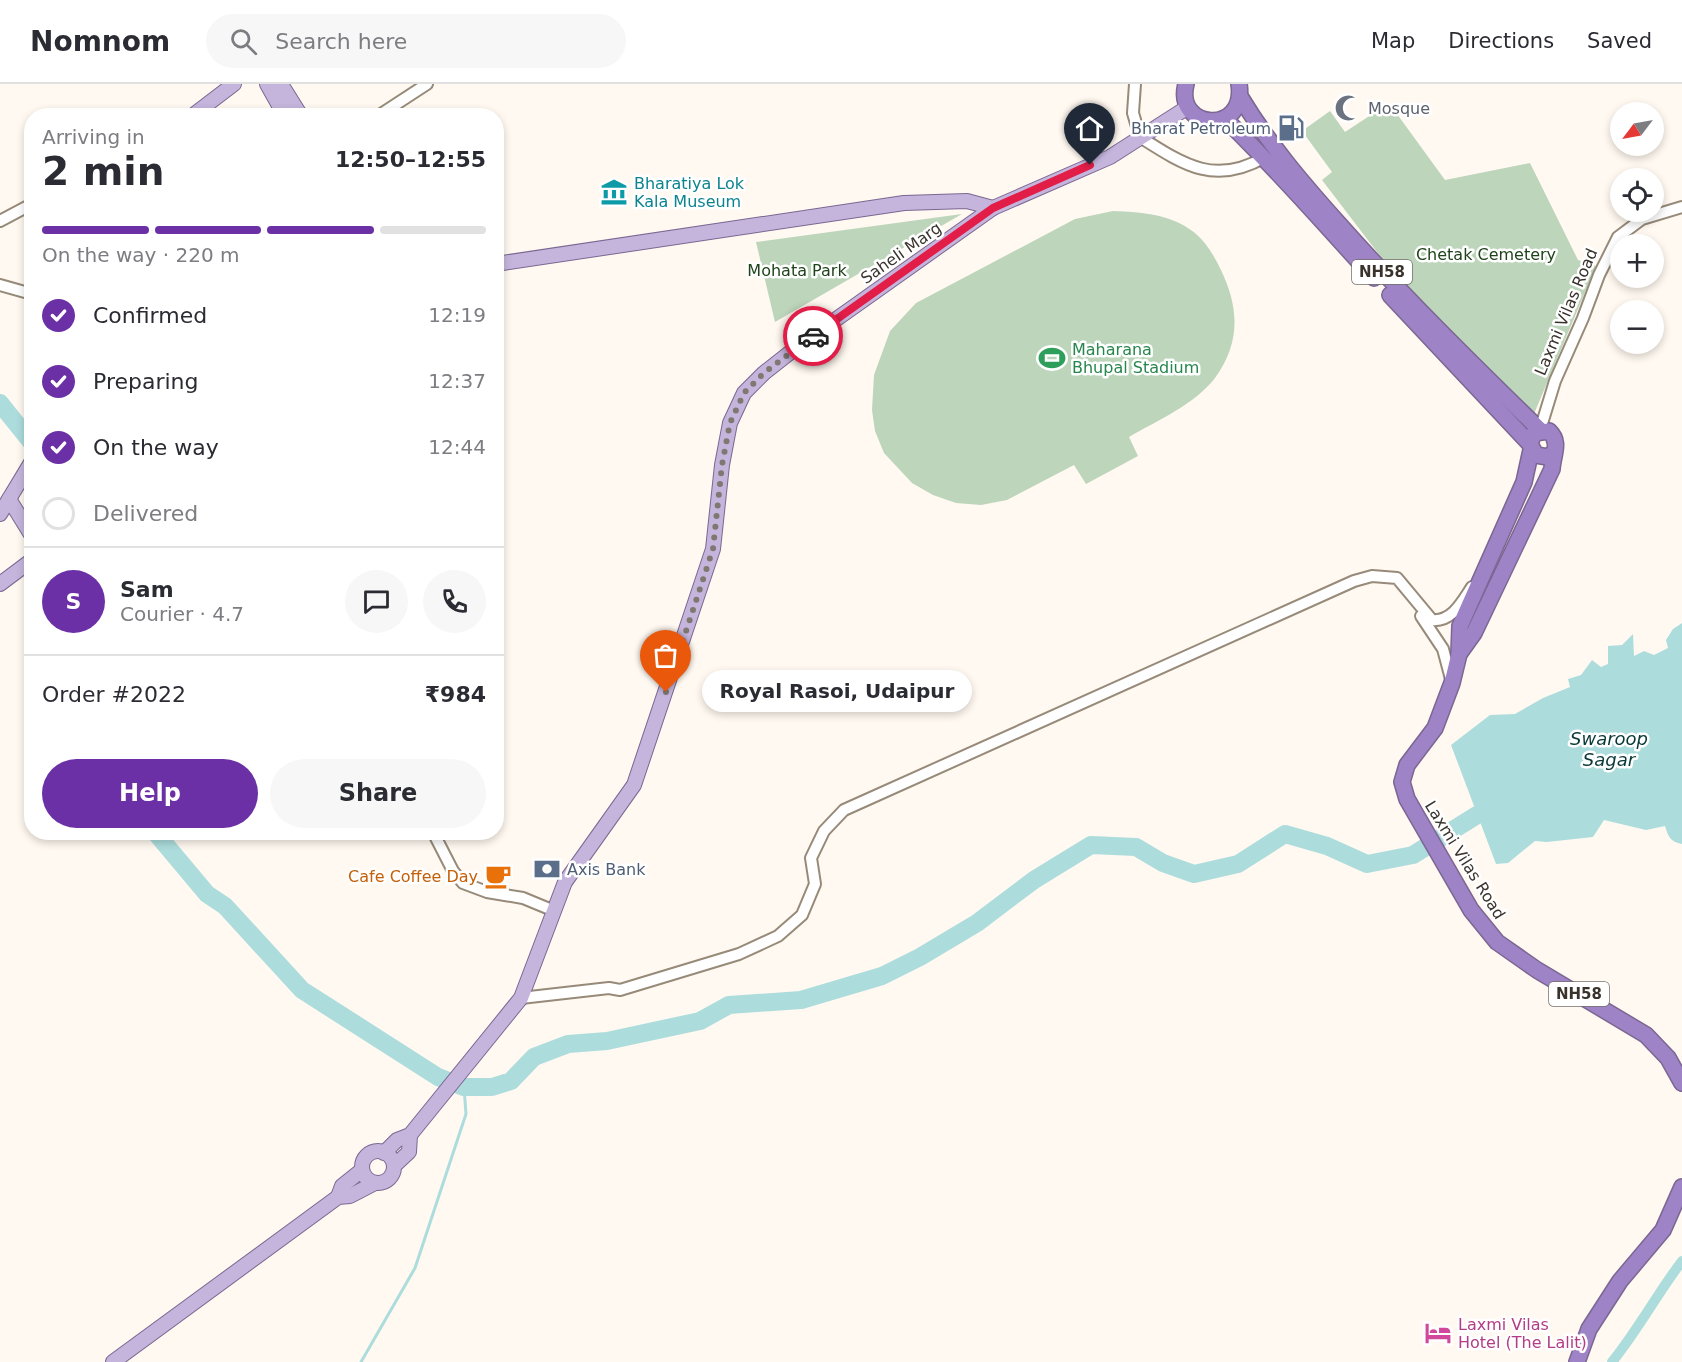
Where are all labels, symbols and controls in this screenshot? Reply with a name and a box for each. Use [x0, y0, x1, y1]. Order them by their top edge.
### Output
search box [206, 14, 626, 68]
text: Nomnom [30, 25, 170, 58]
icon: search [227, 25, 260, 58]
text: Search here [275, 29, 407, 54]
text: Map [1371, 29, 1415, 53]
text: Directions [1448, 29, 1554, 53]
text: Saved [1587, 29, 1652, 53]
mosque icon: Mosque [1333, 93, 1363, 123]
place label: Mosque [1368, 99, 1430, 118]
north arrow [1610, 102, 1664, 156]
map controls [1610, 102, 1664, 354]
pin [1064, 103, 1115, 165]
icon: home [1073, 112, 1106, 145]
fuel station icon: Bharat Petroleum [1276, 113, 1306, 143]
place label: Bharat Petroleum [1131, 119, 1271, 138]
text: Arriving in [42, 125, 145, 149]
text: 12:50–12:55 [335, 147, 486, 172]
text: 2 min [42, 149, 164, 194]
button: locate [1610, 168, 1664, 222]
place label: Bharatiya Lok Kala Museum [634, 174, 745, 211]
museum icon: Bharatiya Lok Kala Museum [599, 177, 629, 207]
street label: Saheli Marg [857, 218, 945, 288]
button: + [1610, 234, 1664, 288]
text: On the way · 220 m [42, 243, 240, 267]
park label: Chetak Cemetery [1416, 245, 1556, 264]
street label: Laxmi Vilas Road [1531, 246, 1601, 378]
road number: NH58 [1352, 260, 1412, 284]
park label: Mohata Park [747, 261, 847, 280]
icon: check [42, 299, 75, 332]
button: − [1610, 300, 1664, 354]
text: Confirmed [93, 303, 207, 328]
text: 12:19 [428, 303, 486, 327]
courier [783, 306, 843, 366]
icon: car [797, 320, 830, 353]
place label: Maharana Bhupal Stadium [1072, 340, 1199, 377]
sports icon: Maharana Bhupal Stadium [1037, 343, 1067, 373]
icon: check [42, 365, 75, 398]
text: Preparing [93, 369, 199, 394]
text: 12:37 [428, 369, 486, 393]
icon: check [42, 431, 75, 464]
text: On the way [93, 435, 219, 460]
text: 12:44 [428, 435, 486, 459]
text: Delivered [93, 501, 198, 526]
button: chat [345, 570, 408, 633]
button: phone [423, 570, 486, 633]
text: Sam [120, 577, 174, 602]
text: S [66, 589, 81, 614]
text: Courier · 4.7 [120, 602, 244, 626]
pin [640, 630, 691, 692]
icon: bag [649, 639, 682, 672]
callout: Royal Rasoi, Udaipur [702, 671, 972, 713]
text: Royal Rasoi, Udaipur [720, 679, 954, 703]
text: Order #2022 [42, 682, 186, 707]
text: ₹984 [425, 682, 486, 707]
water label: Swaroop Sagar [1570, 728, 1648, 770]
button: Help [42, 759, 258, 828]
button: Share [270, 759, 486, 828]
street label: Laxmi Vilas Road [1421, 797, 1509, 923]
bank icon: Axis Bank [532, 854, 562, 884]
place label: Axis Bank [567, 860, 646, 879]
cafe icon: Cafe Coffee Day [483, 861, 513, 891]
place label: Cafe Coffee Day [348, 867, 478, 886]
road number: NH58 [1549, 982, 1609, 1006]
place label: Laxmi Vilas Hotel (The Lalit) [1458, 1315, 1587, 1352]
hotel icon: Laxmi Vilas Hotel (The Lalit) [1423, 1318, 1453, 1348]

